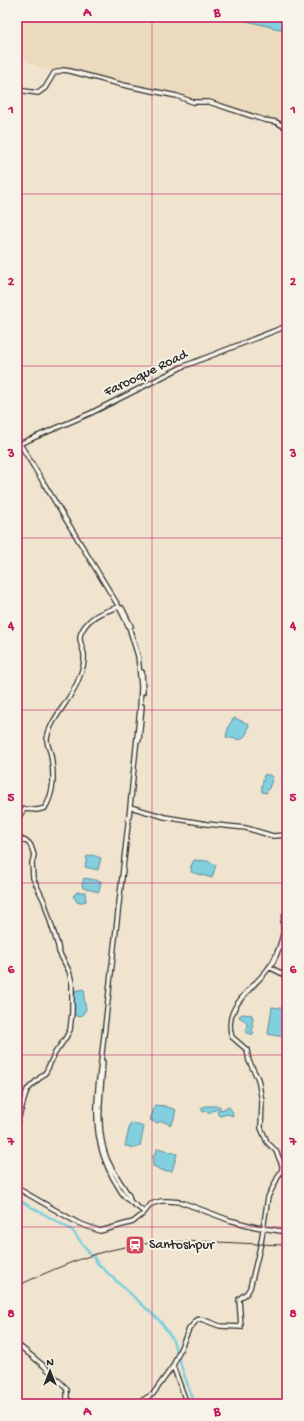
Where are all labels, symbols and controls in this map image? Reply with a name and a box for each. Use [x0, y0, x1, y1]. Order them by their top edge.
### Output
text: A [82, 6, 92, 21]
text: B [213, 6, 222, 21]
text: 1 [7, 103, 14, 118]
text: 1 [289, 103, 296, 118]
text: 2 [8, 275, 15, 290]
text: 2 [290, 275, 297, 290]
street label: Farooque Road [101, 346, 192, 402]
text: 3 [7, 447, 15, 462]
text: 3 [289, 447, 297, 462]
text: 4 [7, 619, 15, 634]
text: 4 [289, 619, 297, 634]
text: 5 [8, 791, 15, 806]
text: 5 [290, 791, 297, 806]
text: 6 [8, 963, 15, 978]
text: 6 [290, 963, 297, 978]
text: 7 [7, 1135, 16, 1150]
text: 7 [289, 1135, 298, 1150]
station icon: Santoshpur [124, 1234, 146, 1256]
place label: Santoshpur [149, 1237, 215, 1254]
text: 8 [7, 1307, 15, 1322]
text: 8 [289, 1307, 297, 1322]
north arrow [30, 1351, 70, 1391]
text: N [46, 1357, 54, 1369]
text: A [82, 1405, 92, 1420]
text: B [213, 1405, 222, 1420]

